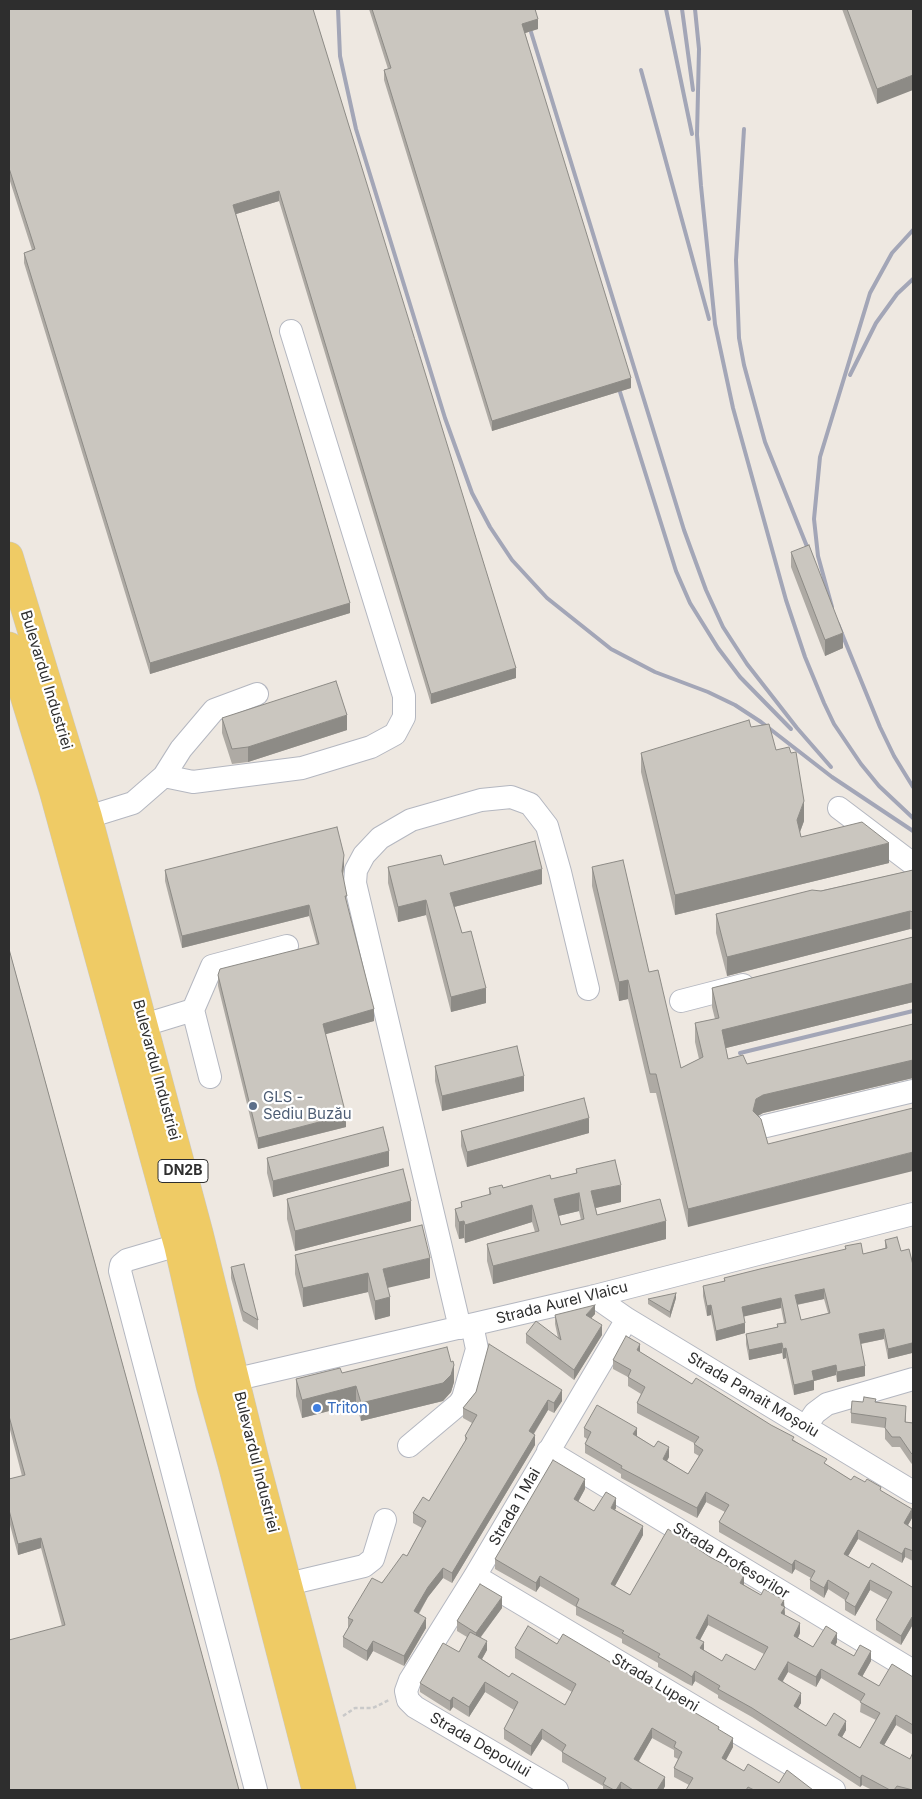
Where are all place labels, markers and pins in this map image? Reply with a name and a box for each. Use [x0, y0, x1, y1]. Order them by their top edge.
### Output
place label: GLS - Sediu Buzău [263, 1088, 352, 1123]
marker: GLS - Sediu Buzău [247, 1100, 259, 1112]
place label: Triton [327, 1399, 368, 1417]
marker: Triton [311, 1402, 323, 1414]

